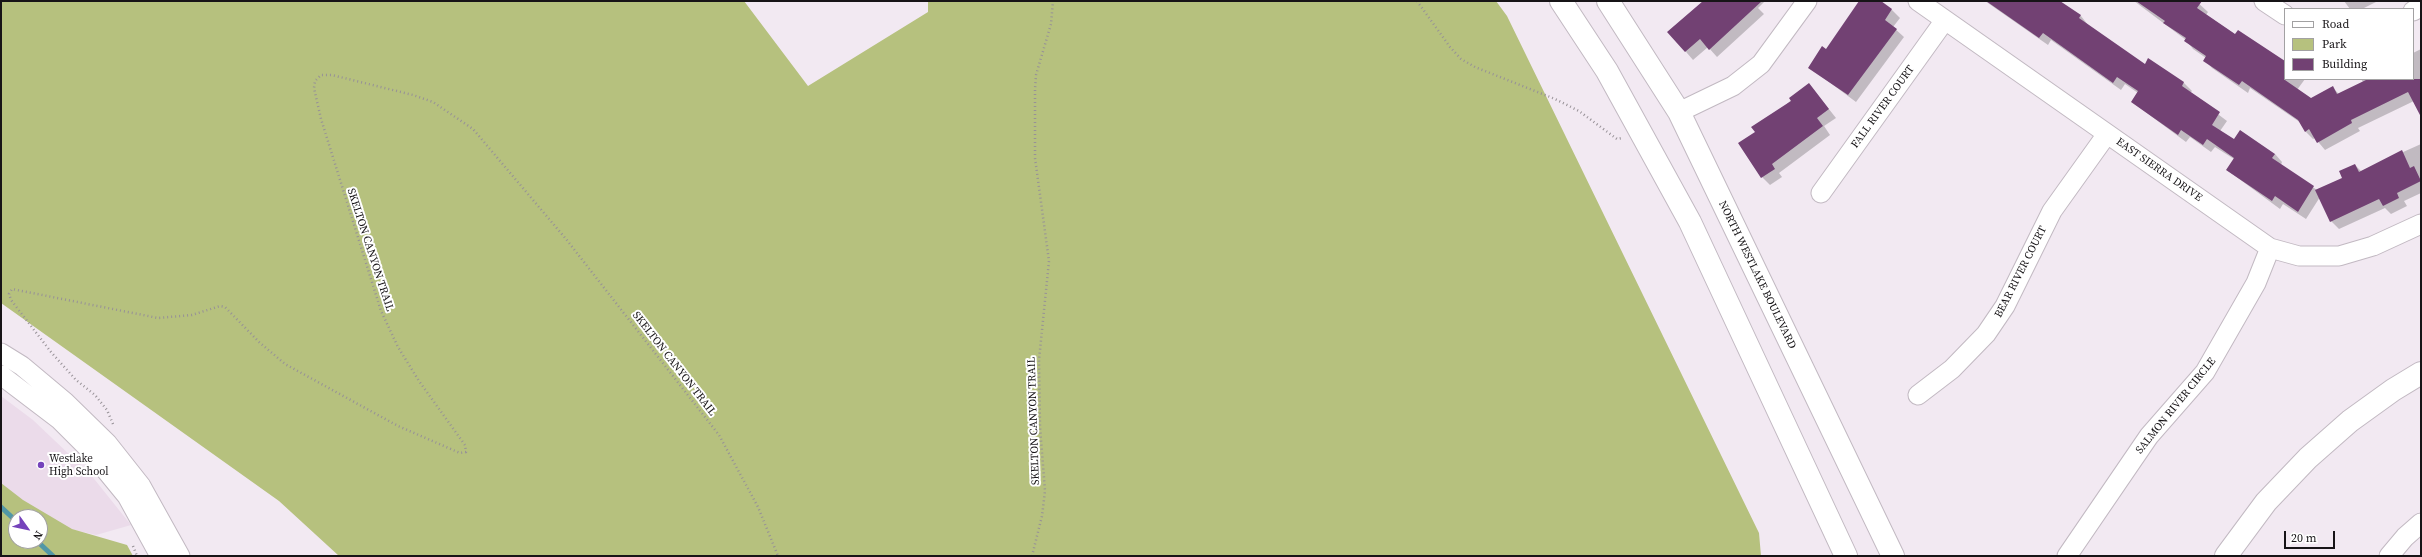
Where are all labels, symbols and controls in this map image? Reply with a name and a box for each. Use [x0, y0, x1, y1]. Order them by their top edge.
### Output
legend [2284, 8, 2414, 80]
text: Road [2322, 16, 2349, 32]
text: Park [2322, 36, 2347, 52]
text: Building [2322, 56, 2367, 72]
street label: FALL RIVER COURT [1849, 63, 1917, 151]
street label: EAST SIERRA DRIVE [2113, 135, 2205, 205]
street label: SKELTON CANYON TRAIL [344, 187, 396, 313]
street label: NORTH WESTLAKE BOULEVARD [1715, 199, 1799, 351]
street label: BEAR RIVER COURT [1992, 224, 2050, 320]
street label: SKELTON CANYON TRAIL [629, 309, 719, 419]
street label: SALMON RIVER CIRCLE [2133, 355, 2219, 457]
street label: SKELTON CANYON TRAIL [1025, 357, 1043, 485]
place label: Westlake High School [49, 452, 108, 478]
marker: Westlake High School [36, 460, 46, 470]
north arrow [8, 509, 48, 549]
scale bar [2286, 523, 2337, 549]
text: N [29, 528, 46, 543]
text: 20 m [2291, 530, 2317, 546]

